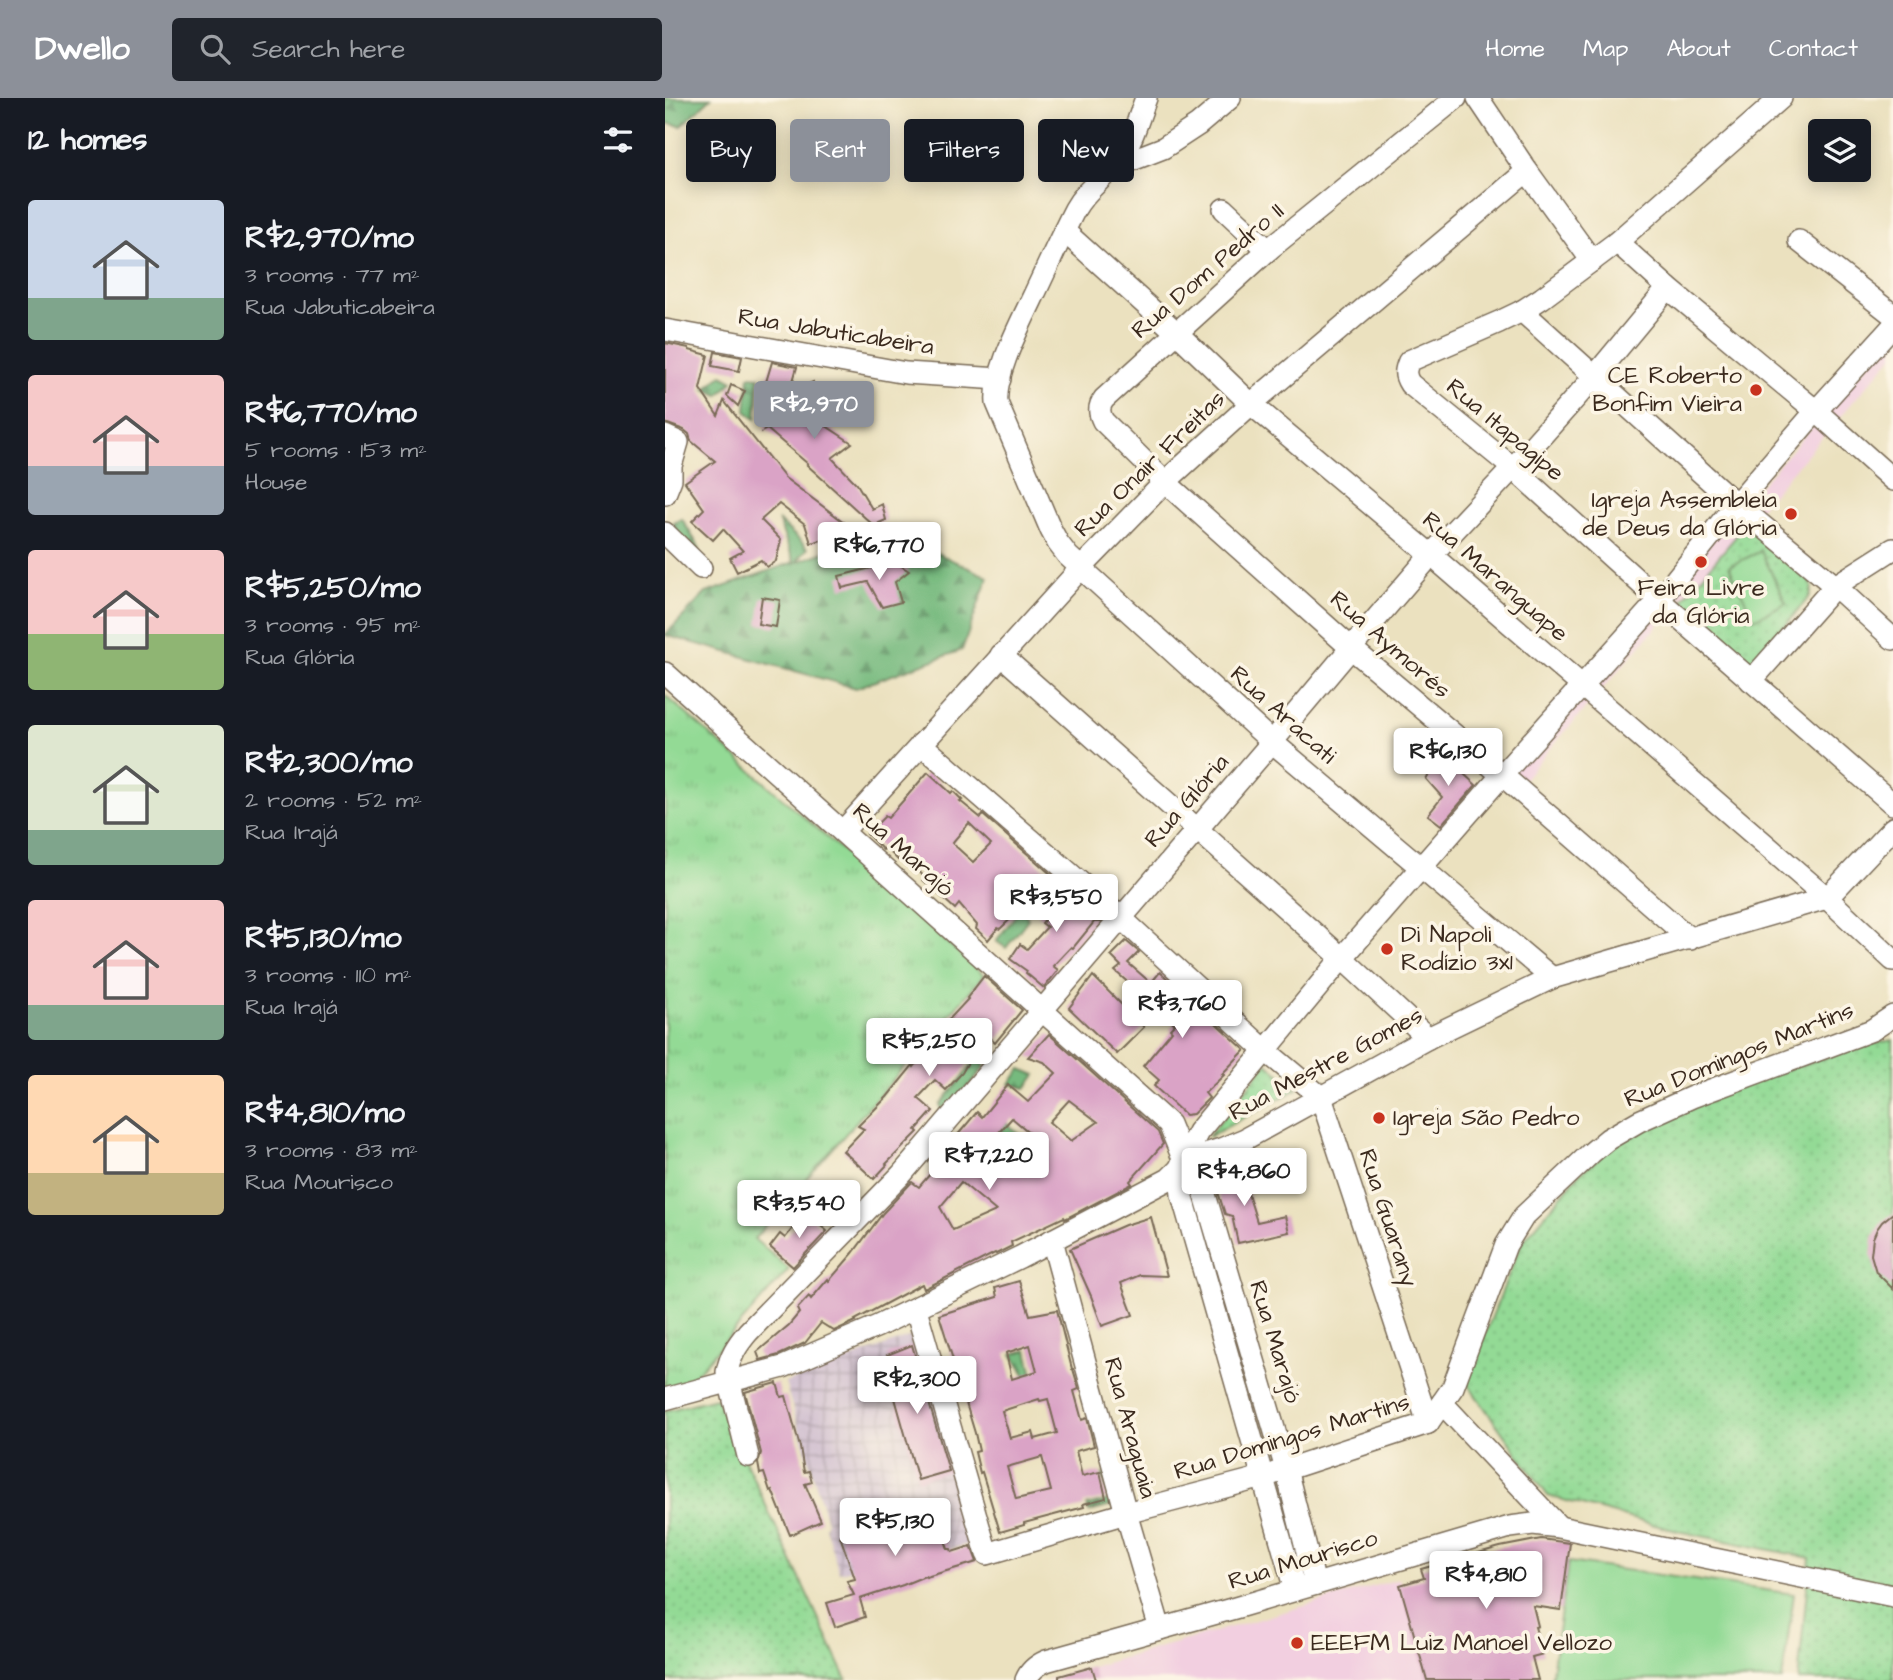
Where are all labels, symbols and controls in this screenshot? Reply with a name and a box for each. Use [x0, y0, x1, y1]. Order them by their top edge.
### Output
search box [172, 18, 662, 81]
text: Dwello [35, 26, 130, 72]
icon: search [196, 30, 234, 68]
text: Search here [252, 31, 405, 67]
text: Home [1485, 32, 1545, 66]
text: Map [1583, 32, 1628, 66]
text: About [1666, 32, 1731, 66]
text: Contact [1769, 32, 1858, 66]
text: 12 homes [28, 119, 147, 161]
chip: Buy [686, 119, 776, 182]
chip: Rent [790, 119, 890, 182]
chip: Filters [904, 119, 1024, 182]
chip: New [1038, 119, 1134, 182]
map controls [1808, 119, 1871, 182]
button: layers [1808, 119, 1871, 182]
icon: filters [599, 121, 637, 159]
street label: Rua Dom Pedro II [1124, 195, 1292, 347]
text: R$2,970/mo [245, 217, 414, 259]
icon: home [84, 228, 168, 312]
text: 3 rooms · 77 m² [245, 259, 420, 291]
text: Rua Jabuticabeira [245, 291, 435, 323]
street label: Rua Jabuticabeira [736, 300, 936, 364]
place label: CE Roberto Bonfim Vieira [1593, 359, 1742, 421]
street label: Rua Itapagipe [1438, 371, 1571, 490]
pin: R$2,970 [749, 382, 879, 441]
marker: CE Roberto Bonfim Vieira [1748, 382, 1764, 398]
street label: Rua Onair Freitas [1067, 383, 1233, 545]
text: R$2,970 [770, 388, 858, 420]
text: R$6,770/mo [245, 392, 417, 434]
icon: home [84, 403, 168, 487]
text: 5 rooms · 153 m² [245, 434, 427, 466]
text: House [245, 466, 308, 498]
place label: Igreja Assembleia de Deus da Glória [1583, 483, 1777, 545]
street label: Rua Maranguape [1414, 504, 1576, 651]
marker: Igreja Assembleia de Deus da Glória [1783, 506, 1799, 522]
pin: R$6,770 [814, 522, 944, 582]
text: R$6,770 [834, 529, 924, 561]
marker: Feira Livre da Glória [1693, 554, 1709, 570]
text: R$5,250/mo [245, 567, 421, 609]
place label: Feira Livre da Glória [1637, 571, 1765, 633]
icon: home [84, 578, 168, 662]
street label: Rua Aymorés [1322, 583, 1458, 708]
text: 3 rooms · 95 m² [245, 609, 421, 641]
text: Rua Glória [245, 641, 354, 673]
street label: Rua Aracati [1222, 658, 1344, 772]
pin: R$6,130 [1383, 728, 1513, 788]
text: R$6,130 [1410, 735, 1486, 767]
text: R$2,300/mo [245, 742, 413, 784]
street label: Rua Glória [1137, 747, 1237, 855]
icon: home [84, 753, 168, 837]
text: 2 rooms · 52 m² [245, 784, 422, 816]
street label: Rua Marajó [845, 795, 962, 905]
text: Rua Irajá [245, 816, 338, 848]
pin: R$3,550 [991, 874, 1121, 934]
text: R$3,550 [1010, 881, 1102, 913]
text: R$5,130/mo [245, 917, 402, 959]
place label: Di Napoli Rodízio 3x1 [1401, 918, 1513, 980]
icon: home [84, 928, 168, 1012]
marker: Di Napoli Rodízio 3x1 [1379, 941, 1395, 957]
text: 3 rooms · 110 m² [245, 959, 412, 991]
pin: R$3,760 [1117, 981, 1247, 1040]
text: R$3,760 [1138, 987, 1226, 1019]
text: Rua Irajá [245, 991, 338, 1023]
street label: Rua Domingos Martins [1619, 993, 1859, 1118]
street label: Rua Mestre Gomes [1223, 998, 1429, 1130]
pin: R$5,250 [864, 1018, 994, 1078]
text: R$5,250 [882, 1025, 976, 1057]
text: R$4,810/mo [245, 1092, 405, 1134]
place label: Igreja São Pedro [1393, 1101, 1580, 1136]
icon: home [84, 1103, 168, 1187]
marker: Igreja São Pedro [1371, 1110, 1387, 1126]
pin: R$7,220 [924, 1132, 1054, 1192]
text: 3 rooms · 83 m² [245, 1134, 418, 1166]
text: R$7,220 [945, 1139, 1033, 1171]
street label: Rua Guarany [1349, 1145, 1426, 1291]
pin: R$4,860 [1179, 1148, 1309, 1208]
text: R$4,860 [1198, 1155, 1290, 1187]
text: Rua Mourisco [245, 1166, 393, 1198]
pin: R$3,540 [734, 1180, 864, 1240]
text: R$3,540 [753, 1187, 845, 1219]
street label: Rua Marajó [1240, 1277, 1310, 1408]
street label: Rua Araguaia [1094, 1354, 1165, 1502]
pin: R$2,300 [852, 1356, 982, 1416]
text: R$2,300 [873, 1363, 961, 1395]
street label: Rua Domingos Martins [1170, 1385, 1414, 1490]
pin: R$5,130 [830, 1498, 960, 1558]
text: R$5,130 [856, 1505, 934, 1537]
street label: Rua Mourisco [1224, 1521, 1382, 1599]
pin: R$4,810 [1421, 1552, 1551, 1611]
text: R$4,810 [1445, 1558, 1527, 1590]
place label: EEEFM Luiz Manoel Vellozo [1311, 1626, 1613, 1660]
marker: EEEFM Luiz Manoel Vellozo [1289, 1635, 1305, 1651]

